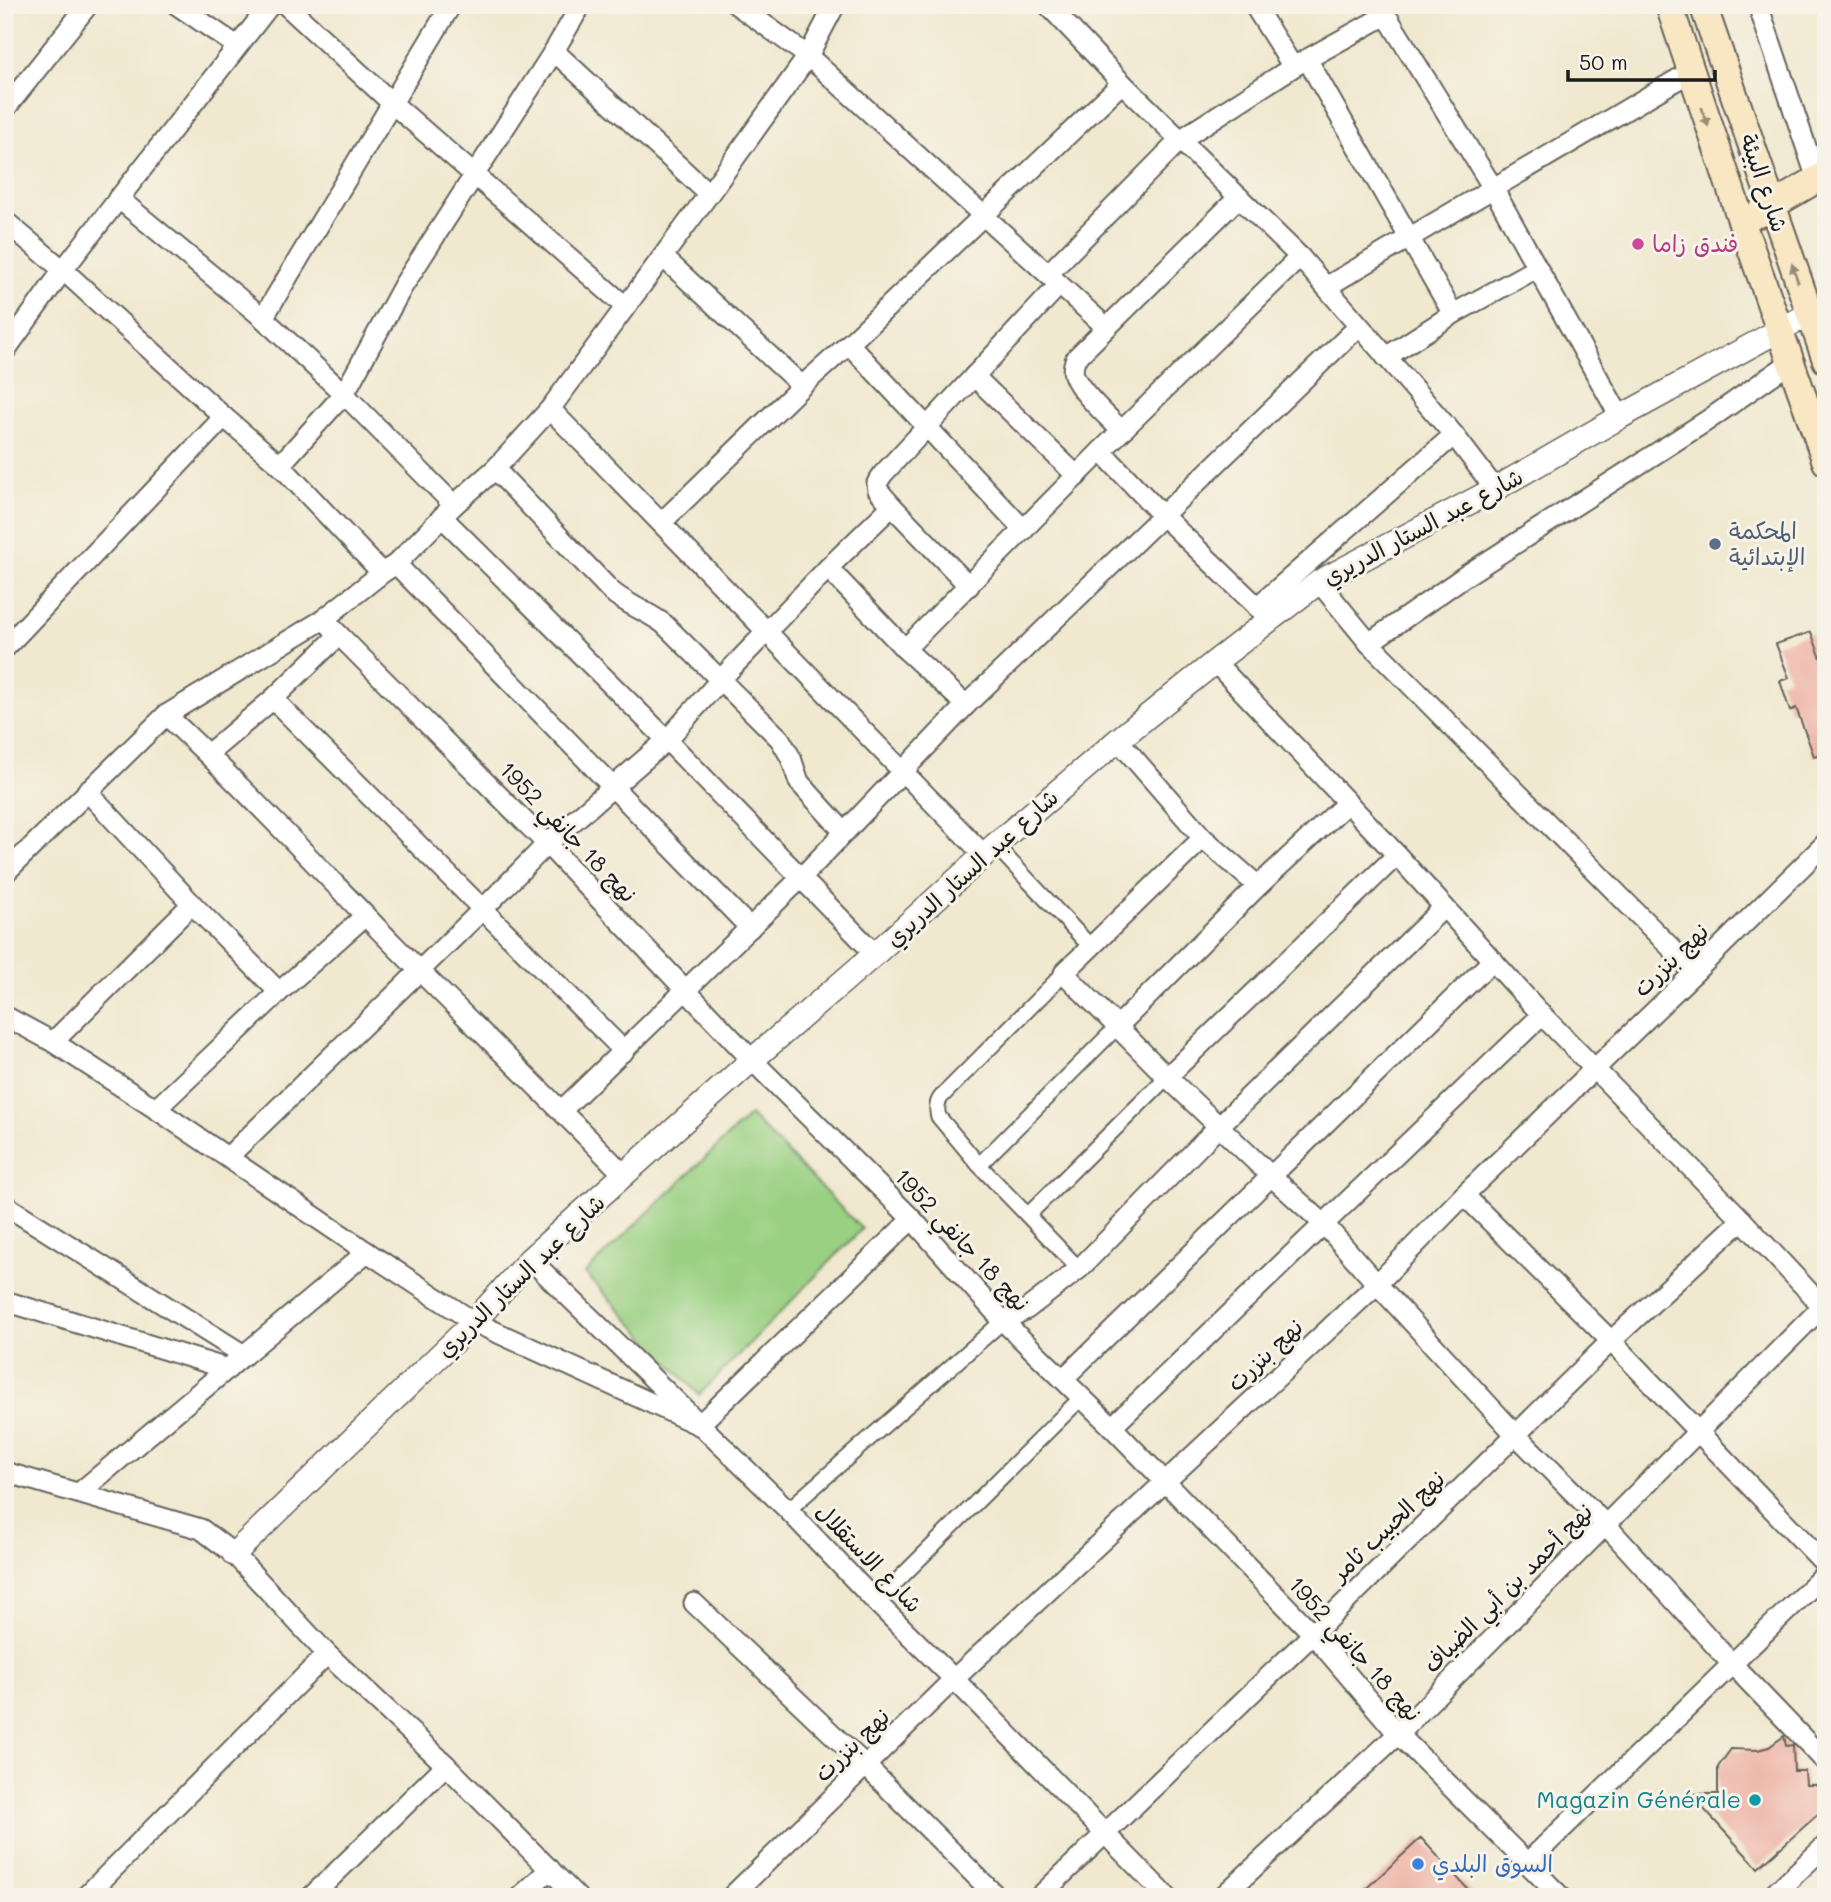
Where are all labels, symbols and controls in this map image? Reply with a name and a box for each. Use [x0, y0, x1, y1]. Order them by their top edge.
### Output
scale bar [1568, 38, 1716, 82]
text: 50 m [1579, 48, 1628, 75]
one-way arrow [1700, 106, 1711, 127]
street label: شارع البيئة [1732, 129, 1796, 237]
place label: فندق زاما [1652, 228, 1738, 258]
marker: فندق زاما [1630, 236, 1646, 252]
one-way arrow [1789, 262, 1800, 283]
street label: شارع عبد الستار الدريري [1317, 461, 1529, 594]
place label: المحكمة الإبتدائية [1729, 515, 1805, 572]
marker: المحكمة الإبتدائية [1707, 536, 1723, 552]
street label: نهج 18 جانفي 1952 [489, 754, 644, 913]
street label: شارع عبد الستار الدريري [879, 782, 1066, 955]
street label: نهج بنزرت [1626, 916, 1716, 1004]
street label: نهج 18 جانفي 1952 [883, 1161, 1037, 1322]
street label: شارع عبد الستار الدريري [430, 1187, 613, 1365]
street label: نهج بنزرت [1220, 1311, 1310, 1399]
street label: نهج الحبيب ثامر [1322, 1463, 1452, 1590]
street label: شارع الاستقلال [808, 1496, 930, 1620]
street label: نهج أحمد بن أبي الضياف [1416, 1496, 1603, 1683]
street label: نهج 18 جانفي 1952 [1277, 1569, 1429, 1732]
street label: نهج بنزرت [807, 1701, 897, 1789]
place label: Magazin Générale [1537, 1784, 1741, 1814]
marker: Magazin Générale [1747, 1792, 1763, 1808]
place label: السوق البلدي [1432, 1848, 1553, 1881]
marker: السوق البلدي [1410, 1856, 1426, 1872]

